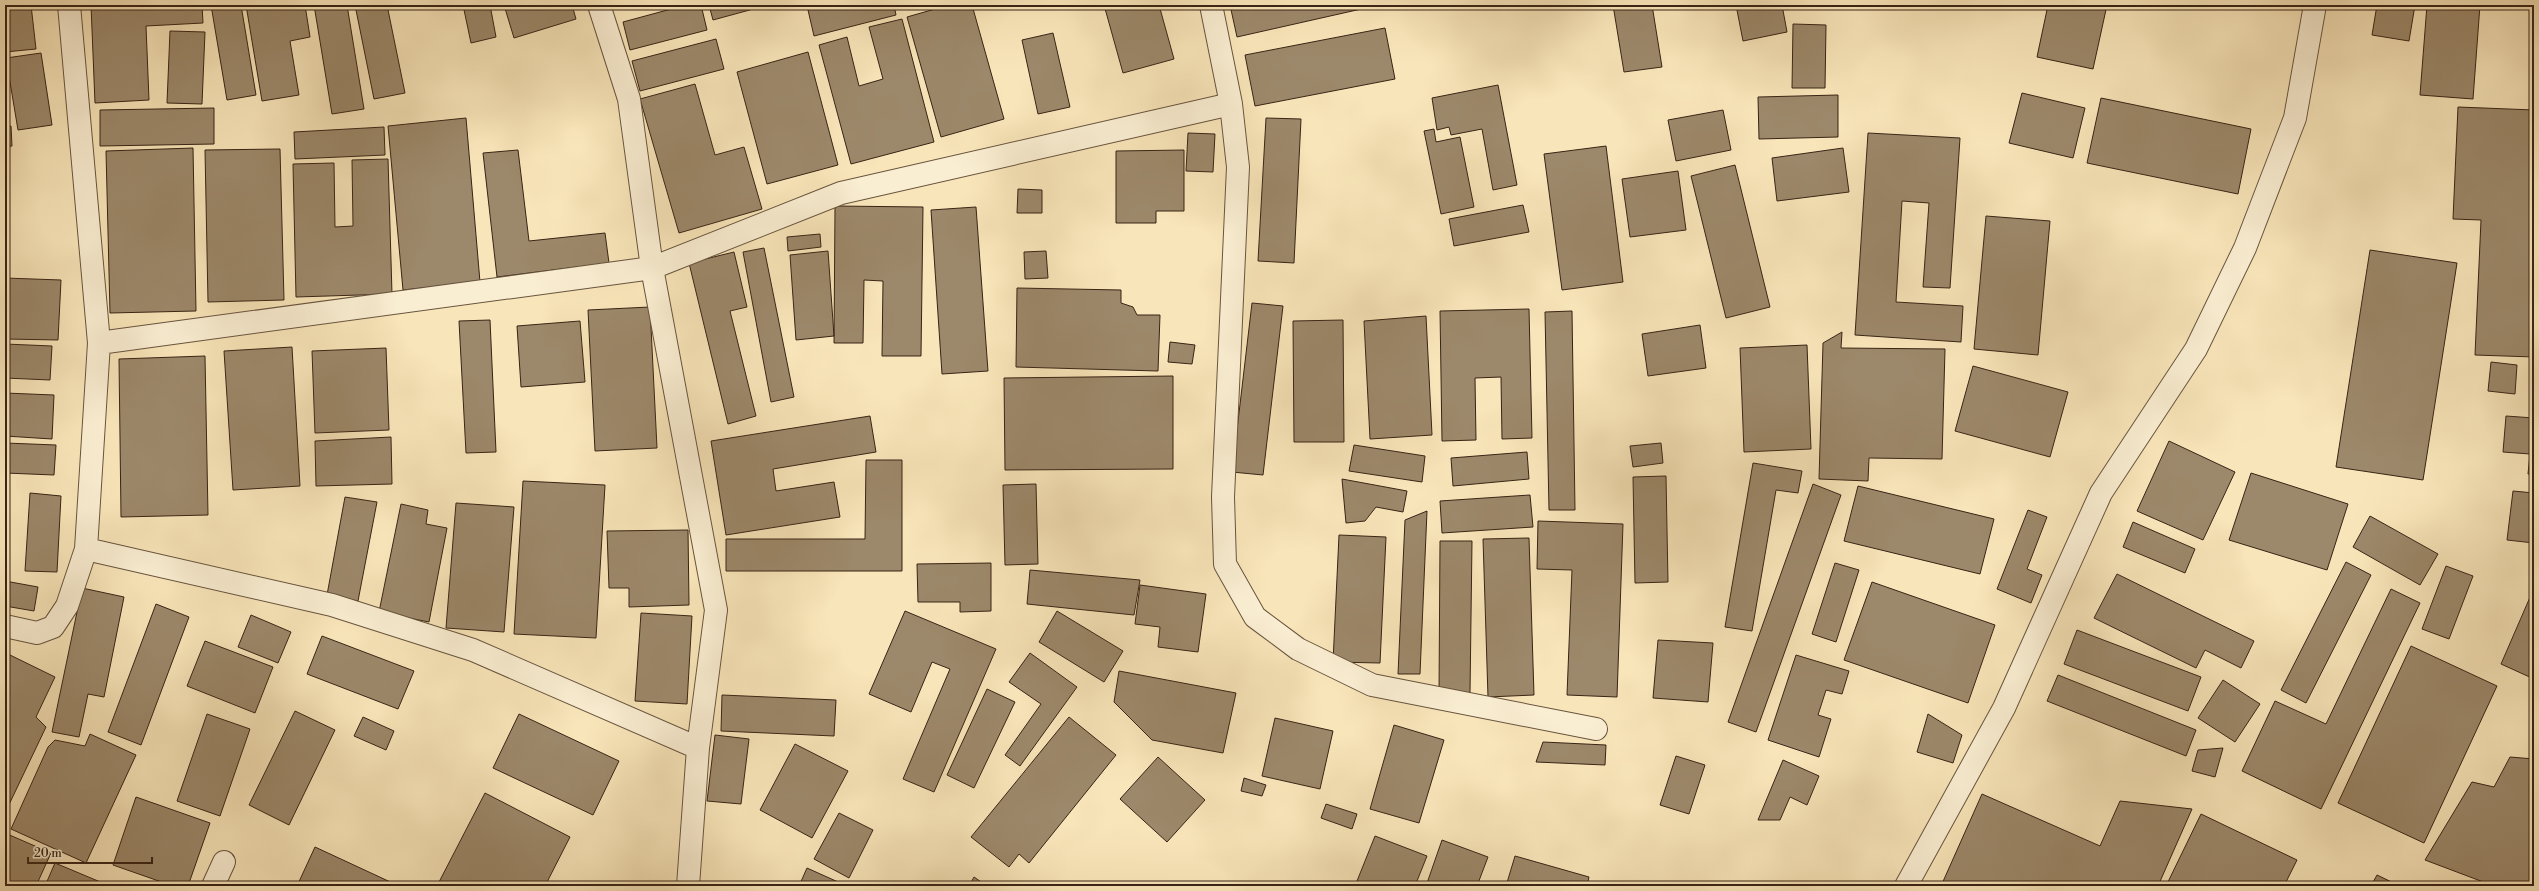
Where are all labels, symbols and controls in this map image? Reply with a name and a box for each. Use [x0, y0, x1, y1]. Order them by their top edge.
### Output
scale bar [28, 839, 152, 865]
text: 20 m [34, 846, 62, 861]

